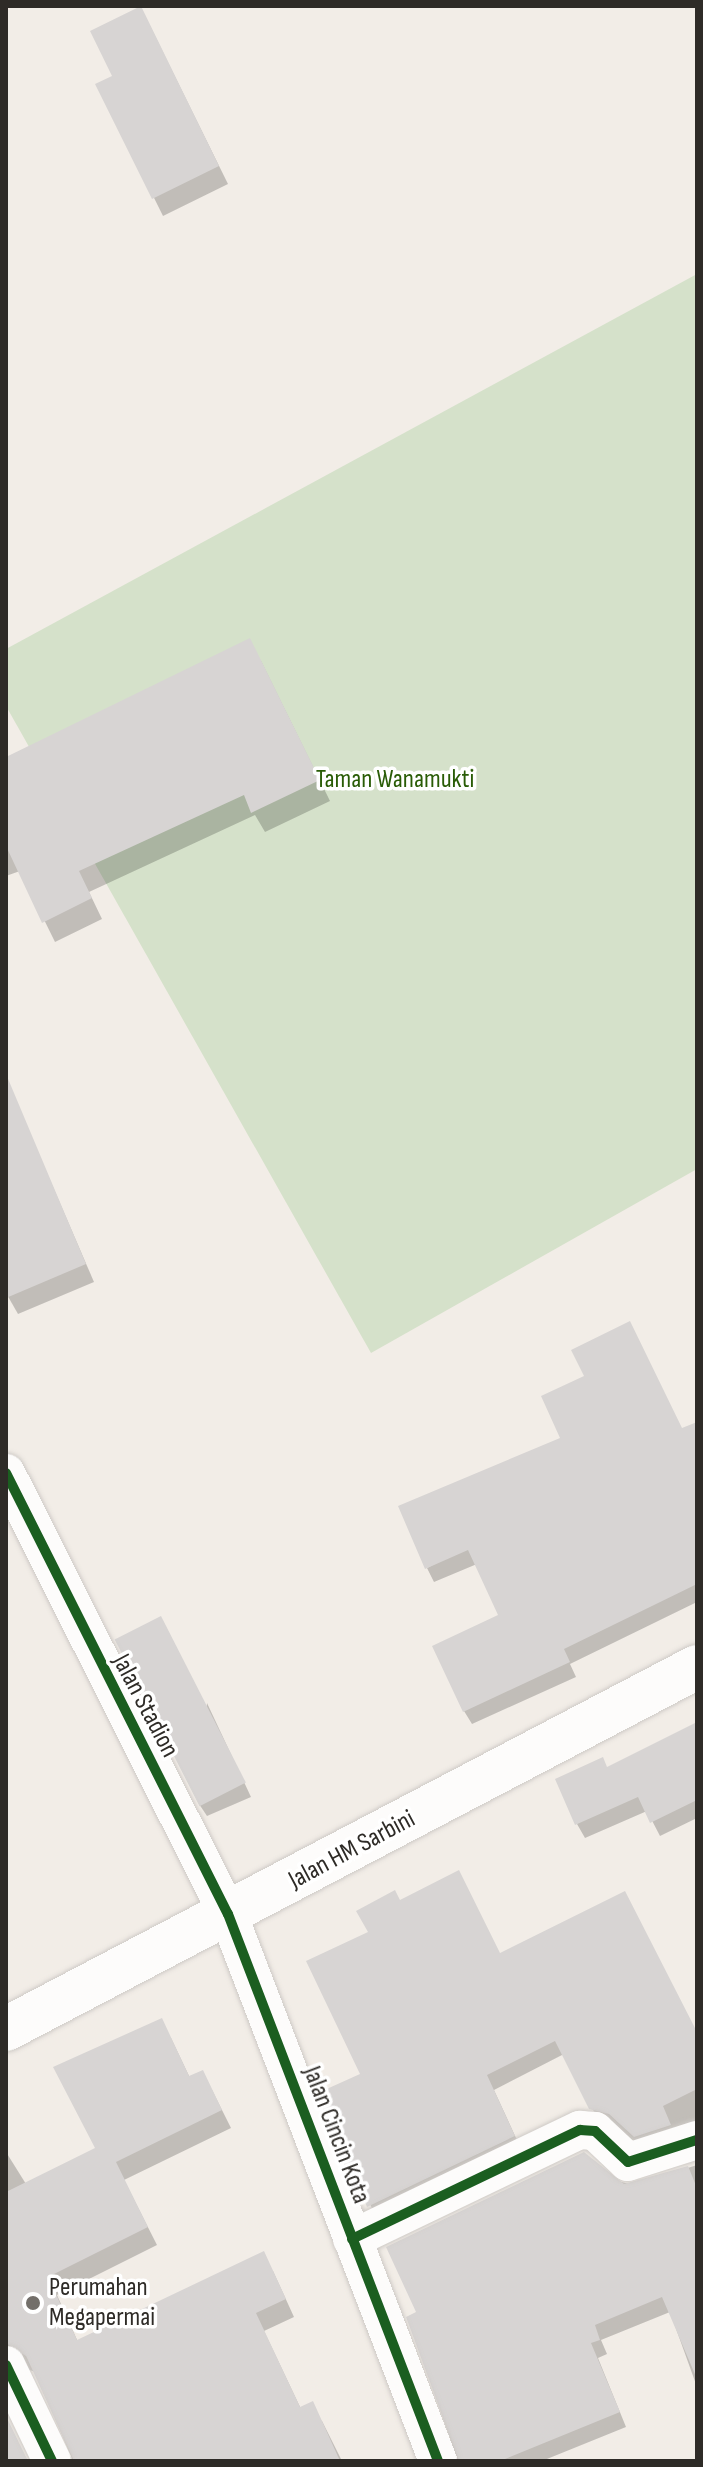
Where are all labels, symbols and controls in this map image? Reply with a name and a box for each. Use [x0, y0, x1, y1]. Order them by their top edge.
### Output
park label: Taman Wanamukti [316, 764, 474, 796]
street label: Jalan Stadion [105, 1649, 185, 1763]
street label: Jalan HM Sarbini [284, 1804, 420, 1896]
street label: Jalan Cincin Kota [296, 2062, 376, 2208]
place label: Perumahan Megapermai [49, 2272, 155, 2334]
marker: Perumahan Megapermai [24, 2294, 42, 2312]

